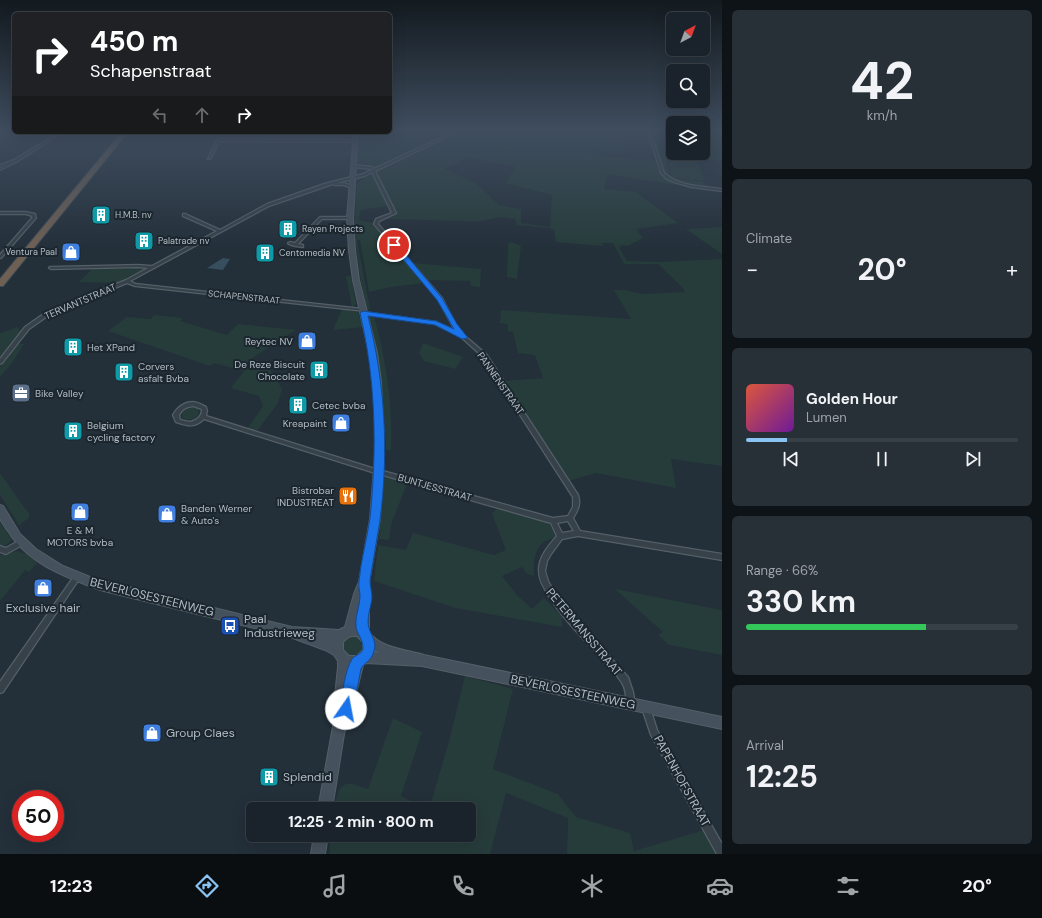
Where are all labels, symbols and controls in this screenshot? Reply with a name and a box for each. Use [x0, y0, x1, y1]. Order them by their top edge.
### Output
north arrow [666, 12, 710, 56]
map controls [666, 12, 710, 160]
text: 450 m [90, 23, 178, 60]
icon: right [24, 28, 76, 80]
text: 42 [850, 47, 914, 115]
text: Schapenstraat [90, 59, 211, 83]
button: search [666, 64, 710, 108]
icon: left [149, 104, 171, 126]
icon: ahead [191, 104, 213, 126]
icon: right [233, 104, 255, 126]
text: km/h [867, 107, 897, 124]
button: layers [666, 116, 710, 160]
building icon: H.M.B. nv [90, 204, 112, 226]
place label: H.M.B. nv [115, 209, 152, 221]
building icon: Rayen Projects [277, 218, 299, 240]
place label: Rayen Projects [302, 223, 364, 235]
pin [377, 228, 411, 262]
building icon: Palatrade nv [133, 230, 155, 252]
text: Climate [746, 230, 792, 247]
icon: arrive [383, 234, 405, 256]
place label: Palatrade nv [158, 235, 210, 247]
shop icon: Ventura Paal [60, 241, 82, 263]
building icon: Centomedia NV [254, 242, 276, 264]
place label: Ventura Paal [5, 246, 57, 258]
place label: Centomedia NV [279, 247, 345, 259]
text: 20° [857, 250, 907, 289]
text: − [746, 255, 758, 284]
text: + [1006, 255, 1018, 284]
street label: TERVANTSTRAAT [42, 280, 118, 322]
street label: SCHAPENSTRAAT [208, 287, 280, 307]
shop icon: Reytec NV [296, 330, 318, 352]
place label: Reytec NV [245, 335, 293, 348]
building icon: Het XPand [62, 336, 84, 358]
place label: Het XPand [87, 341, 135, 354]
street label: PANNENSTRAAT [474, 350, 527, 417]
place label: De Reze Biscuit Chocolate [234, 358, 305, 383]
building icon: De Reze Biscuit Chocolate [308, 359, 330, 381]
place label: Corvers asfalt Bvba [138, 360, 189, 385]
building icon: Corvers asfalt Bvba [113, 361, 135, 383]
office icon: Bike Valley [10, 382, 32, 404]
place label: Bike Valley [35, 387, 84, 400]
text: Golden Hour [806, 389, 898, 409]
building icon: Cetec bvba [287, 394, 309, 416]
place label: Cetec bvba [312, 399, 366, 412]
text: Lumen [806, 409, 847, 426]
shop icon: Kreapaint [330, 412, 352, 434]
place label: Kreapaint [283, 417, 327, 430]
place label: Belgium cycling factory [87, 419, 156, 444]
building icon: Belgium cycling factory [62, 420, 84, 442]
icon: previous [780, 448, 802, 470]
icon: pause [871, 448, 893, 470]
icon: next [962, 448, 984, 470]
street label: BUNTJESSTRAAT [397, 471, 474, 504]
place label: Bistrobar INDUSTREAT [277, 484, 334, 509]
restaurant icon: Bistrobar INDUSTREAT [337, 485, 359, 507]
shop icon: E & M MOTORS bvba [69, 501, 91, 523]
place label: Banden Werner & Auto's [181, 502, 253, 527]
shop icon: Banden Werner & Auto's [156, 503, 178, 525]
place label: E & M MOTORS bvba [47, 524, 113, 549]
text: Range · 66% [746, 562, 818, 579]
street label: BEVERLOSESTEENWEG [88, 574, 216, 620]
shop icon: Exclusive hair [32, 577, 54, 599]
text: 330 km [746, 582, 856, 621]
street label: PETERMANSSTRAAT [543, 585, 626, 679]
place label: Exclusive hair [6, 600, 81, 616]
place label: Paal Industrieweg [244, 611, 315, 641]
bus stop icon: Paal Industrieweg [219, 615, 241, 637]
street label: BEVERLOSESTEENWEG [509, 671, 637, 713]
position arrow [325, 688, 367, 730]
shop icon: Group Claes [141, 722, 163, 744]
place label: Group Claes [166, 725, 235, 741]
street label: PAPENHOFSTRAAT [650, 732, 714, 830]
text: Arrival [746, 737, 784, 754]
text: 12:25 [746, 757, 818, 796]
building icon: Splendid [258, 766, 280, 788]
place label: Splendid [283, 769, 332, 785]
speed limit sign: 50 [12, 790, 64, 842]
text: 12:25 · 2 min · 800 m [288, 812, 434, 832]
icon: directions [193, 872, 221, 900]
icon: music [321, 872, 349, 900]
icon: phone [449, 872, 477, 900]
icon: climate [578, 872, 606, 900]
icon: car [706, 872, 734, 900]
icon: filters [834, 872, 862, 900]
text: 12:23 [50, 874, 93, 898]
text: 20° [962, 874, 992, 898]

